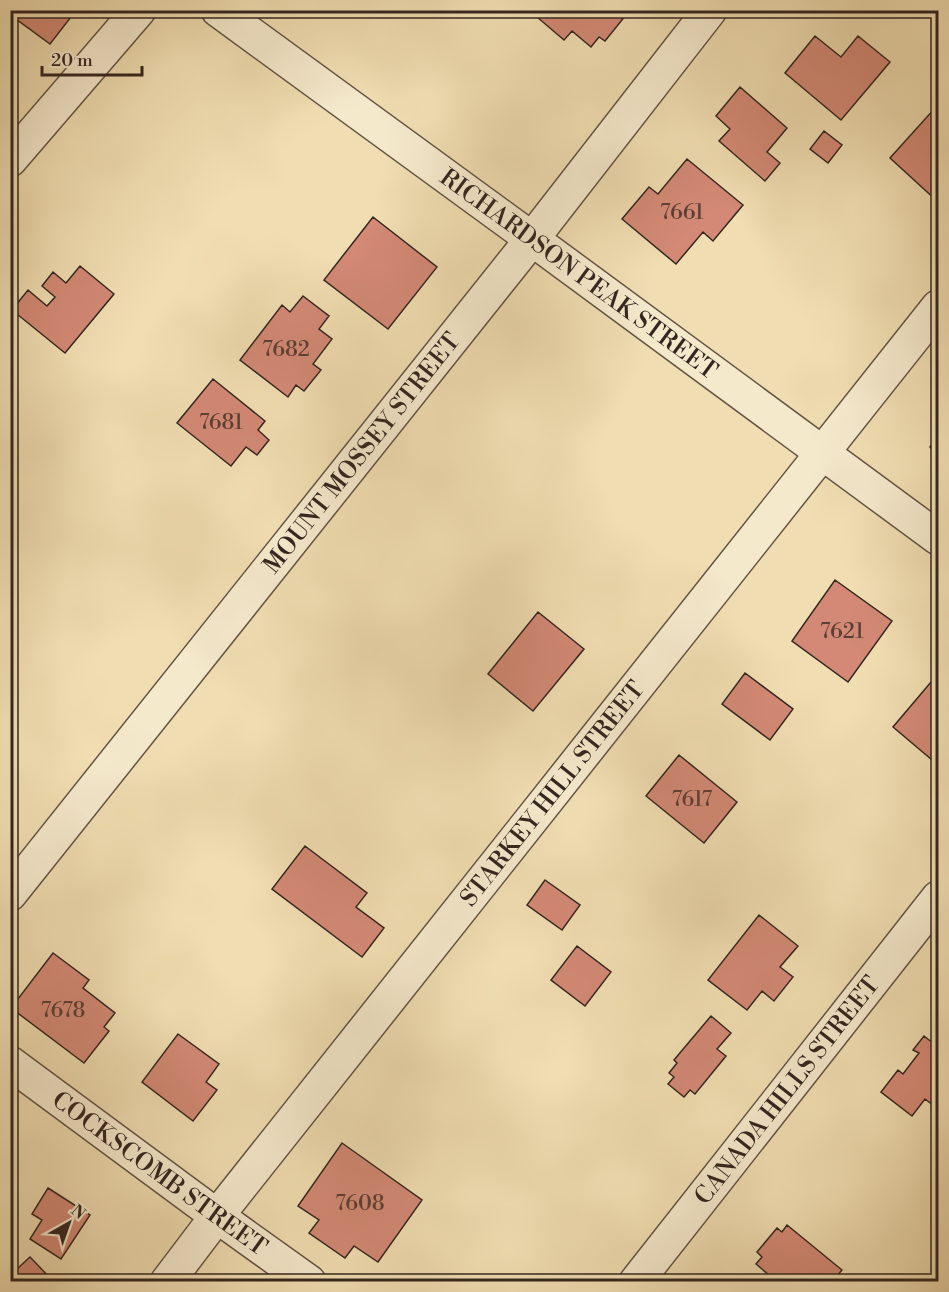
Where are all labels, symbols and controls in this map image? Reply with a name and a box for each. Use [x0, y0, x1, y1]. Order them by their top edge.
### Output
scale bar [42, 39, 142, 77]
text: 20 m [51, 49, 93, 72]
street label: RICHARDSON PEAK STREET [434, 163, 723, 387]
house number: 7661 [660, 200, 704, 226]
street label: MOUNT MOSSEY STREET [257, 327, 467, 580]
house number: 7682 [262, 337, 310, 363]
house number: 7681 [199, 410, 243, 436]
house number: 7621 [820, 619, 864, 645]
street label: STARKEY HILL STREET [454, 675, 652, 913]
house number: 7617 [672, 787, 713, 813]
street label: CANADA HILLS STREET [689, 971, 887, 1211]
house number: 7678 [41, 998, 85, 1024]
street label: COCKSCOMB STREET [46, 1085, 273, 1263]
house number: 7608 [335, 1191, 385, 1217]
north arrow [39, 1193, 99, 1253]
text: N [67, 1201, 90, 1224]

